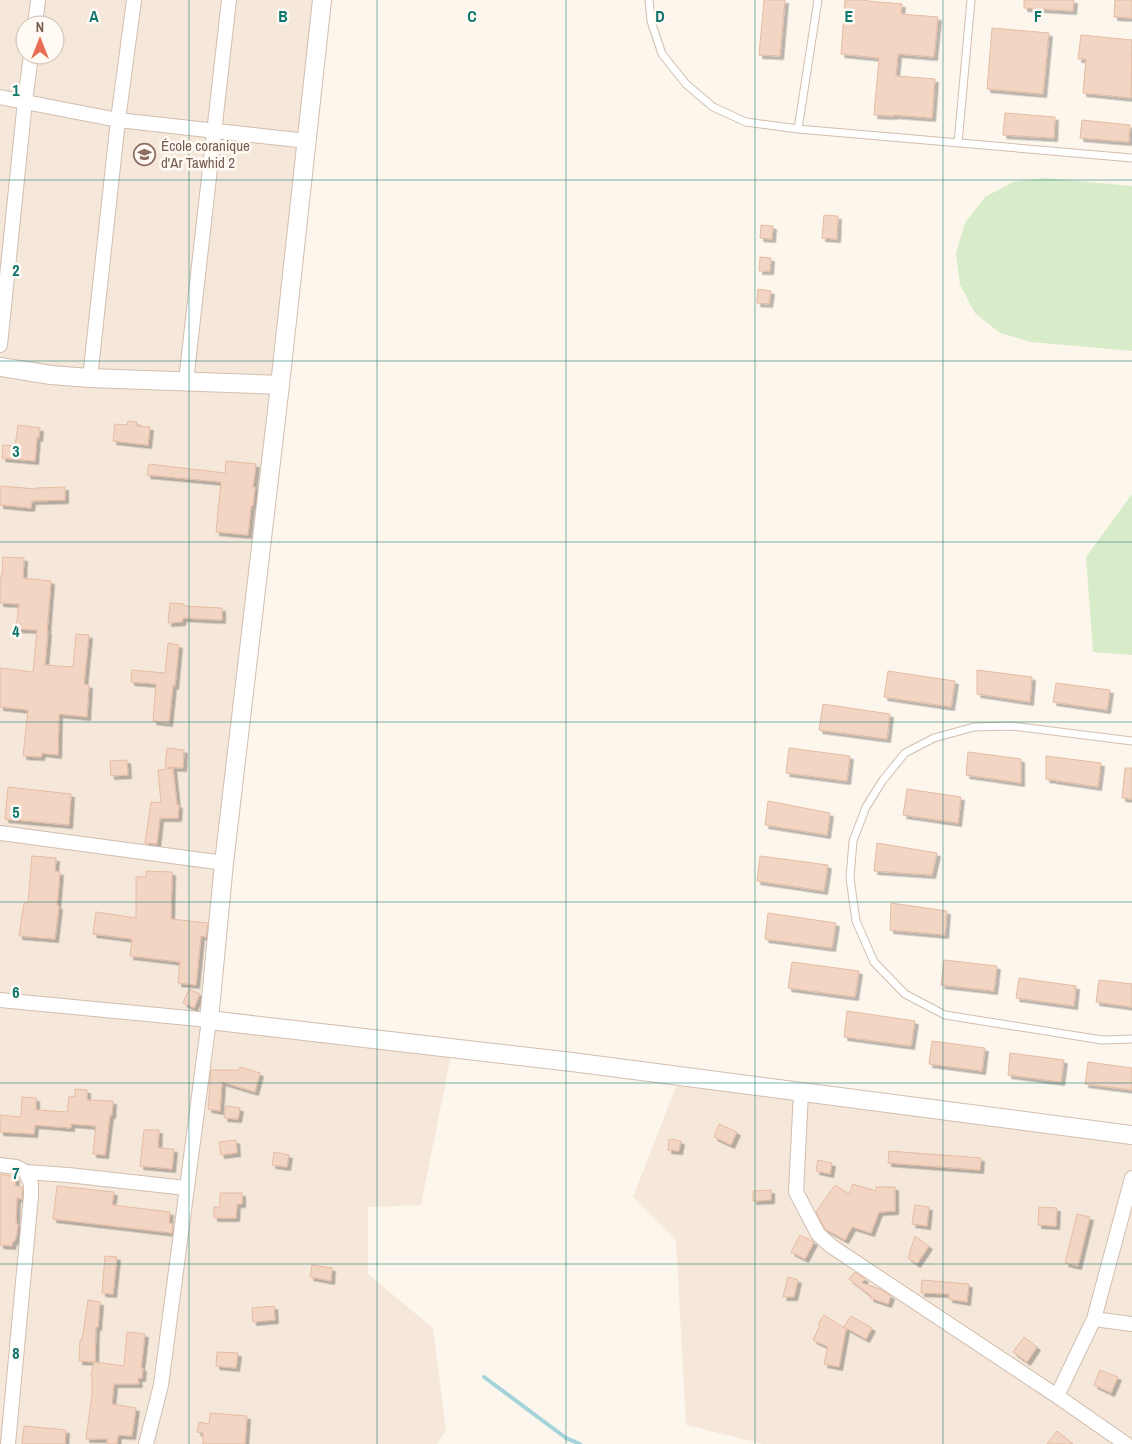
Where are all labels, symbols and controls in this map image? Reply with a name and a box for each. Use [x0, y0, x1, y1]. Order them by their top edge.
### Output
text: A [89, 5, 99, 27]
text: B [278, 5, 288, 27]
text: C [467, 5, 477, 27]
text: D [655, 5, 665, 27]
text: E [845, 5, 854, 27]
text: F [1034, 5, 1042, 27]
north arrow [15, 15, 65, 65]
text: N [36, 18, 44, 36]
text: 1 [12, 79, 20, 101]
place label: École coranique d'Ar Tawhid 2 [161, 135, 250, 173]
school or university icon: École coranique d'Ar Tawhid 2 [133, 143, 157, 167]
text: 2 [12, 259, 20, 281]
text: 3 [12, 440, 20, 462]
text: 4 [12, 620, 20, 642]
text: 5 [12, 801, 20, 823]
text: 6 [12, 981, 20, 1003]
text: 7 [12, 1162, 20, 1184]
text: 8 [12, 1342, 20, 1364]

